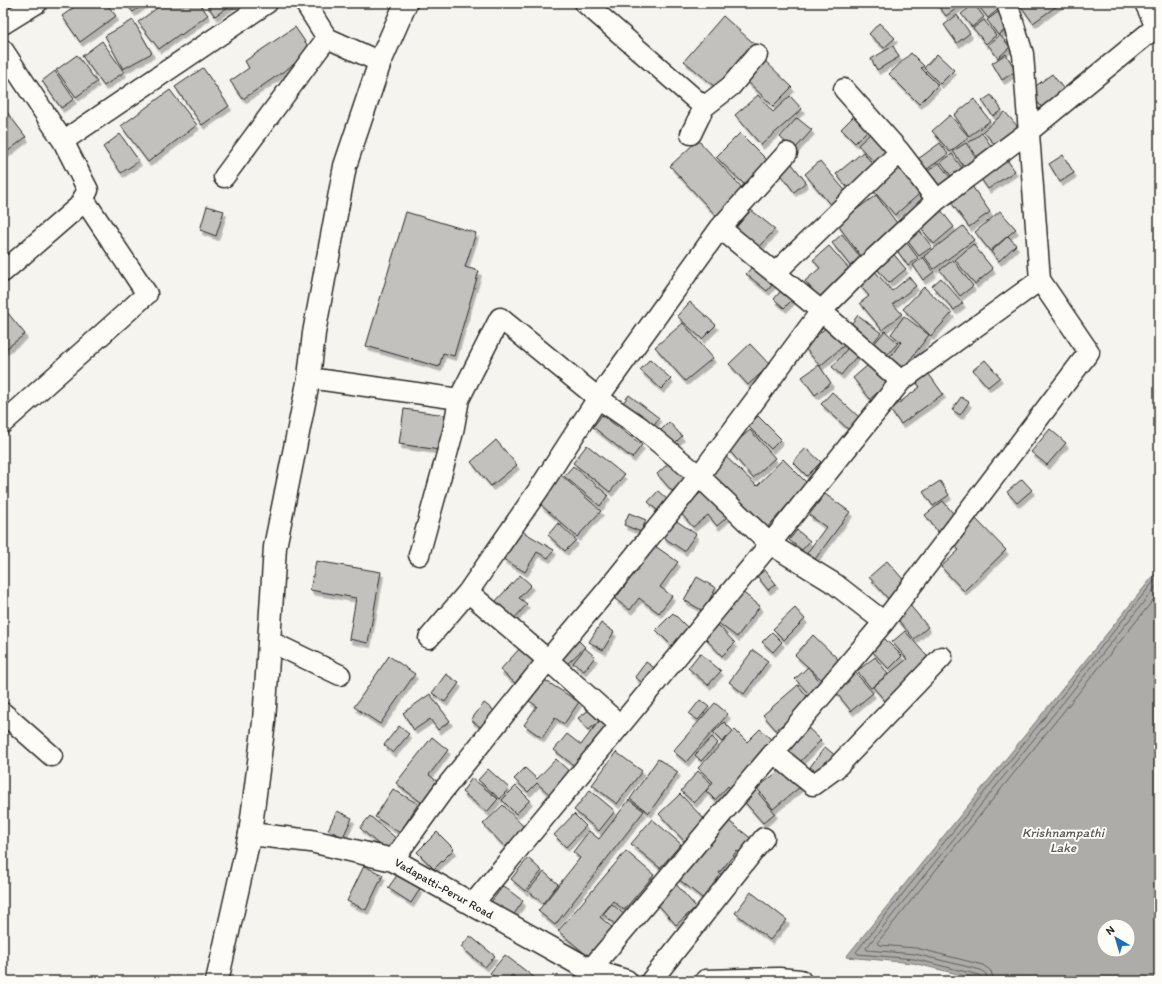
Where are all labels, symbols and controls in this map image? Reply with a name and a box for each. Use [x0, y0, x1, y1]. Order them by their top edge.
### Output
water label: Krishnampathi Lake [1022, 825, 1106, 855]
street label: Vadapatti-Perur Road [392, 855, 496, 922]
north arrow [1096, 918, 1136, 958]
text: N [1103, 923, 1117, 938]

